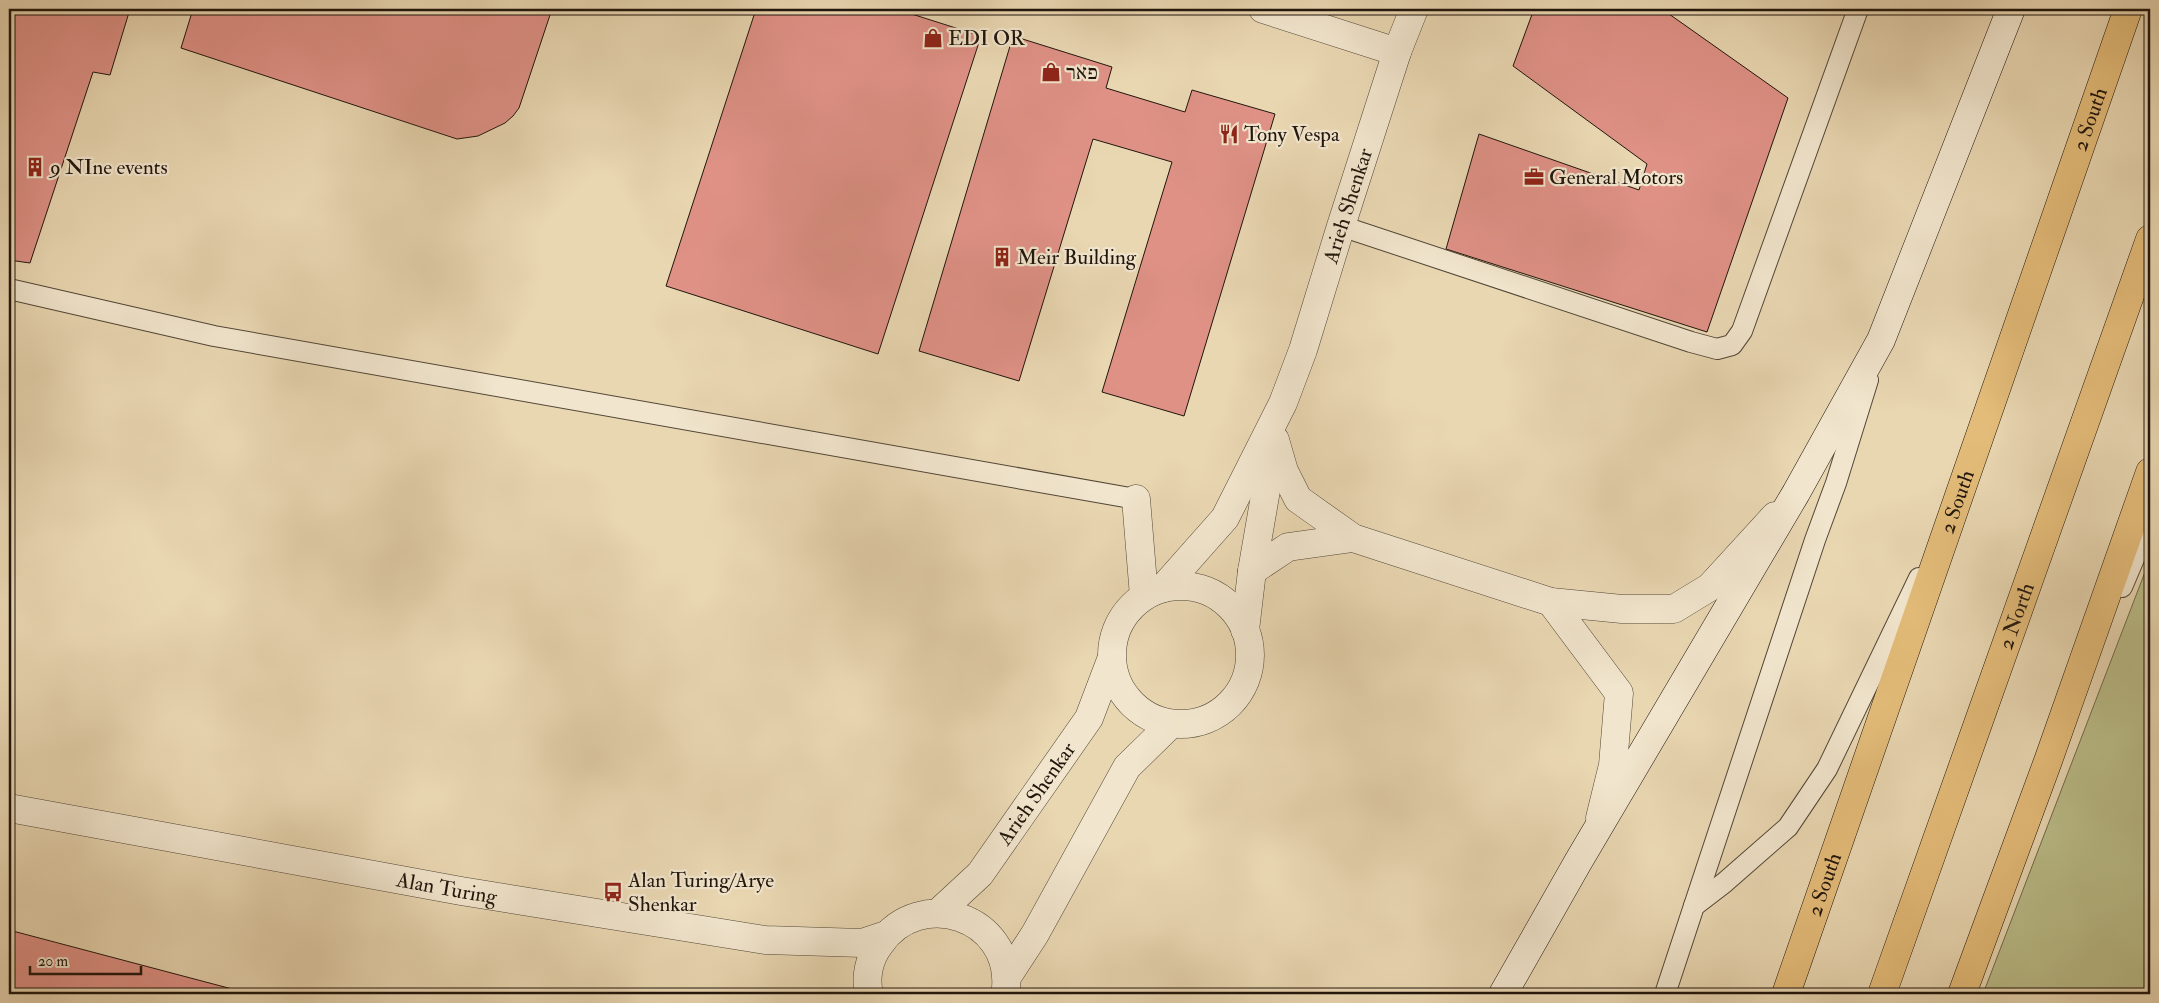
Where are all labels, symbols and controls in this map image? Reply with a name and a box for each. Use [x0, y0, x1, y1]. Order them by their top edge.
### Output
place label: EDI OR [948, 25, 1026, 52]
shop icon: EDI OR [922, 27, 944, 49]
place label: פאר [1066, 59, 1098, 86]
shop icon: פאר [1040, 61, 1062, 83]
street label: 2 South [2067, 84, 2114, 155]
place label: Tony Vespa [1244, 121, 1340, 148]
restaurant icon: Tony Vespa [1218, 123, 1240, 145]
street label: Arieh Shenkar [1317, 145, 1379, 268]
place label: 9 NIne events [48, 154, 168, 181]
building icon: 9 NIne events [24, 156, 46, 178]
place label: General Motors [1549, 164, 1683, 191]
office icon: General Motors [1523, 166, 1545, 188]
place label: Meir Building [1017, 244, 1137, 271]
building icon: Meir Building [991, 246, 1013, 268]
street label: 2 South [1934, 467, 1981, 537]
street label: 2 North [1992, 579, 2041, 653]
street label: Arieh Shenkar [991, 737, 1082, 851]
street label: 2 South [1801, 849, 1848, 920]
street label: Alan Turing [393, 866, 499, 911]
place label: Alan Turing/Arye Shenkar [627, 867, 774, 918]
bus stop icon: Alan Turing/Arye Shenkar [602, 881, 624, 903]
scale bar [30, 943, 141, 975]
text: 20 m [38, 952, 68, 971]

